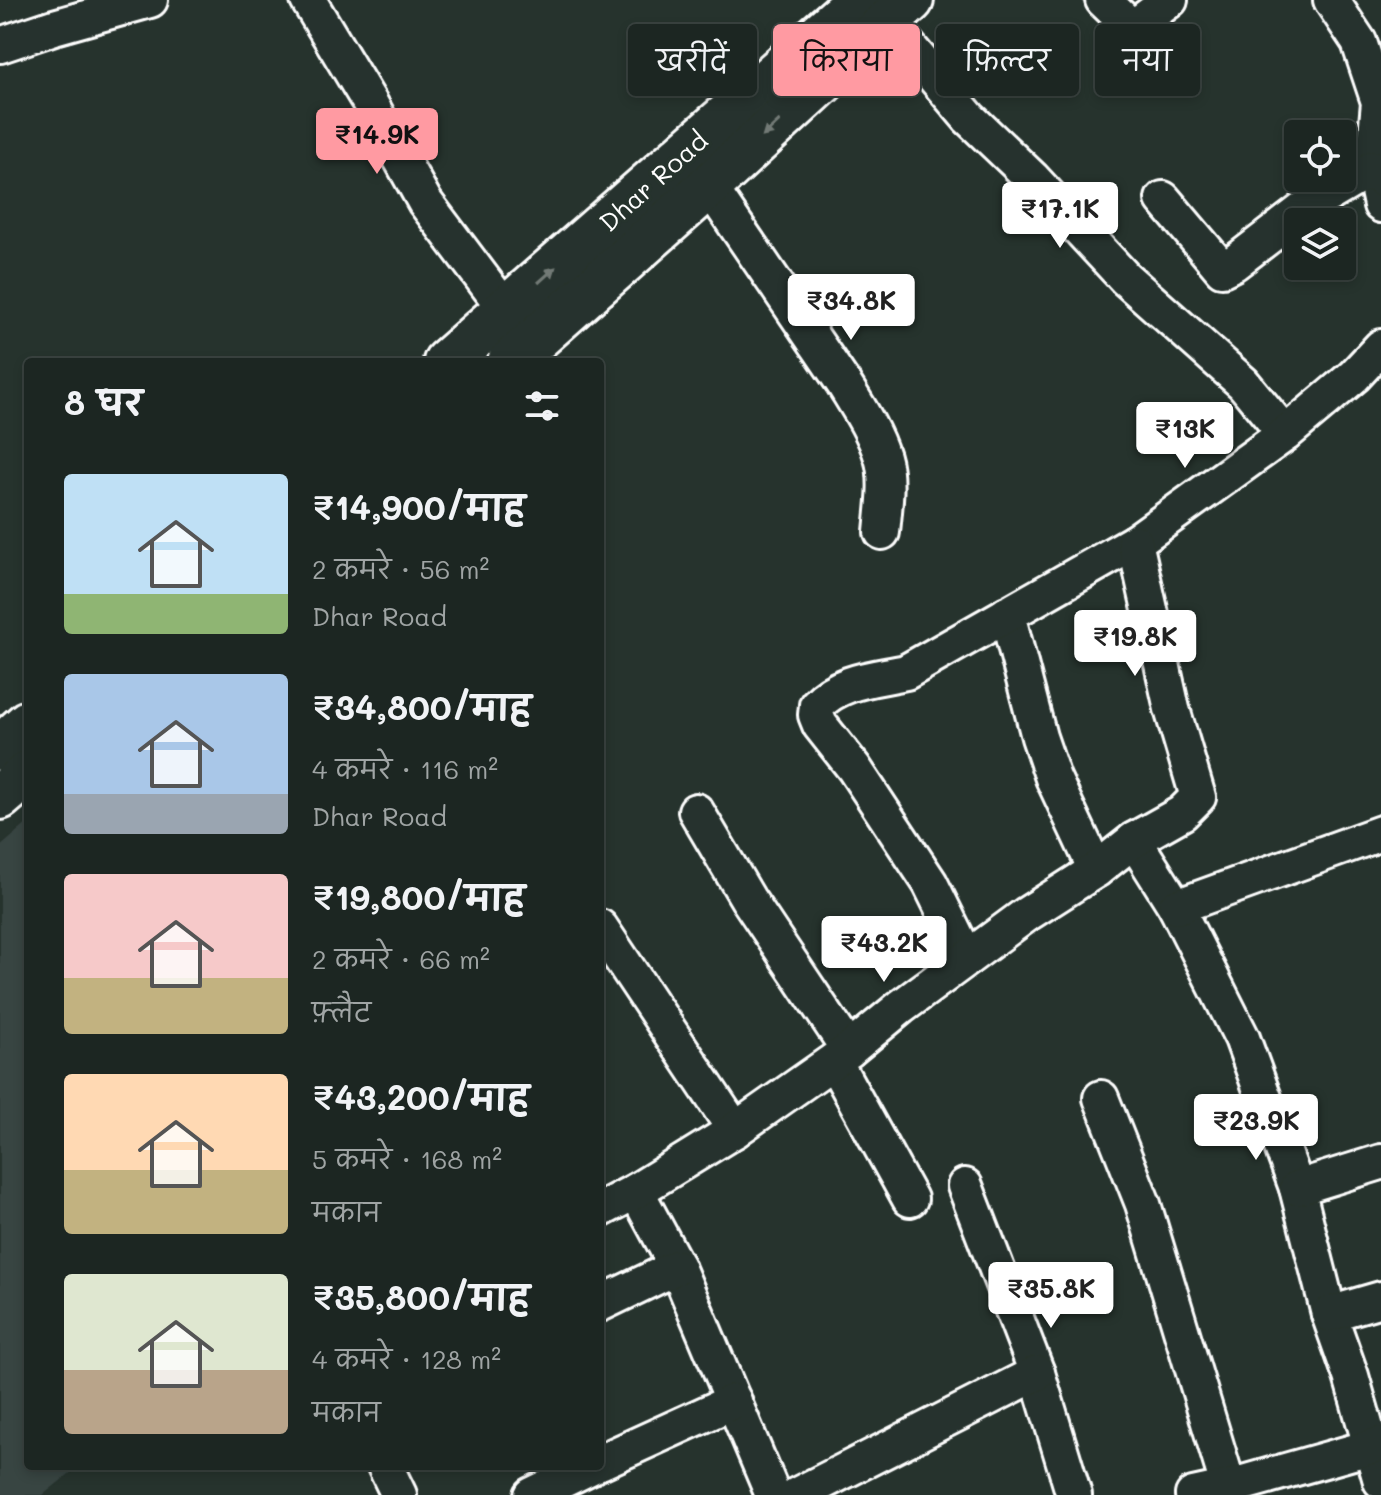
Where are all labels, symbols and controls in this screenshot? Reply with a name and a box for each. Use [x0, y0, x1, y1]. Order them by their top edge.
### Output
chip: खरीदें [628, 24, 757, 96]
chip: किराया [773, 24, 920, 96]
chip: फ़िल्टर [936, 24, 1079, 96]
chip: नया [1095, 24, 1200, 96]
pin: ₹14.9K [312, 108, 442, 176]
text: ₹14.9K [334, 117, 420, 151]
one-way arrow [762, 119, 781, 137]
map controls [1284, 120, 1356, 280]
button: locate [1284, 120, 1356, 192]
street label: Dhar Road [592, 123, 714, 239]
pin: ₹17.1K [995, 182, 1125, 250]
text: ₹17.1K [1020, 191, 1100, 225]
button: layers [1284, 208, 1356, 280]
one-way arrow [538, 266, 557, 284]
pin: ₹34.8K [786, 274, 916, 342]
text: ₹34.8K [806, 283, 896, 317]
text: 8 घर [64, 379, 143, 424]
icon: filters [520, 384, 564, 428]
pin: ₹13K [1138, 402, 1232, 470]
text: ₹13K [1154, 411, 1216, 445]
text: ₹14,900/माह [312, 484, 525, 529]
icon: home [128, 506, 224, 602]
text: 2 कमरे · 56 m² [312, 552, 489, 586]
text: Dhar Road [312, 599, 447, 633]
pin: ₹19.8K [1070, 610, 1200, 678]
text: ₹19.8K [1092, 619, 1178, 653]
text: ₹34,800/माह [312, 684, 531, 729]
icon: home [128, 706, 224, 802]
text: 4 कमरे · 116 m² [312, 752, 498, 786]
text: Dhar Road [312, 799, 447, 833]
text: ₹19,800/माह [312, 874, 525, 919]
icon: home [128, 906, 224, 1002]
pin: ₹43.2K [819, 916, 949, 984]
text: ₹43.2K [840, 925, 928, 959]
text: 2 कमरे · 66 m² [312, 942, 490, 976]
text: फ़्लैट [312, 995, 371, 1029]
text: ₹43,200/माह [312, 1074, 529, 1119]
pin: ₹23.9K [1191, 1094, 1321, 1162]
text: ₹23.9K [1212, 1103, 1300, 1137]
icon: home [128, 1106, 224, 1202]
text: 5 कमरे · 168 m² [312, 1142, 502, 1176]
text: मकान [312, 1195, 381, 1229]
pin: ₹35.8K [986, 1262, 1116, 1330]
text: ₹35.8K [1006, 1271, 1096, 1305]
text: ₹35,800/माह [312, 1274, 530, 1319]
icon: home [128, 1306, 224, 1402]
text: 4 कमरे · 128 m² [312, 1342, 501, 1376]
text: मकान [312, 1395, 381, 1429]

